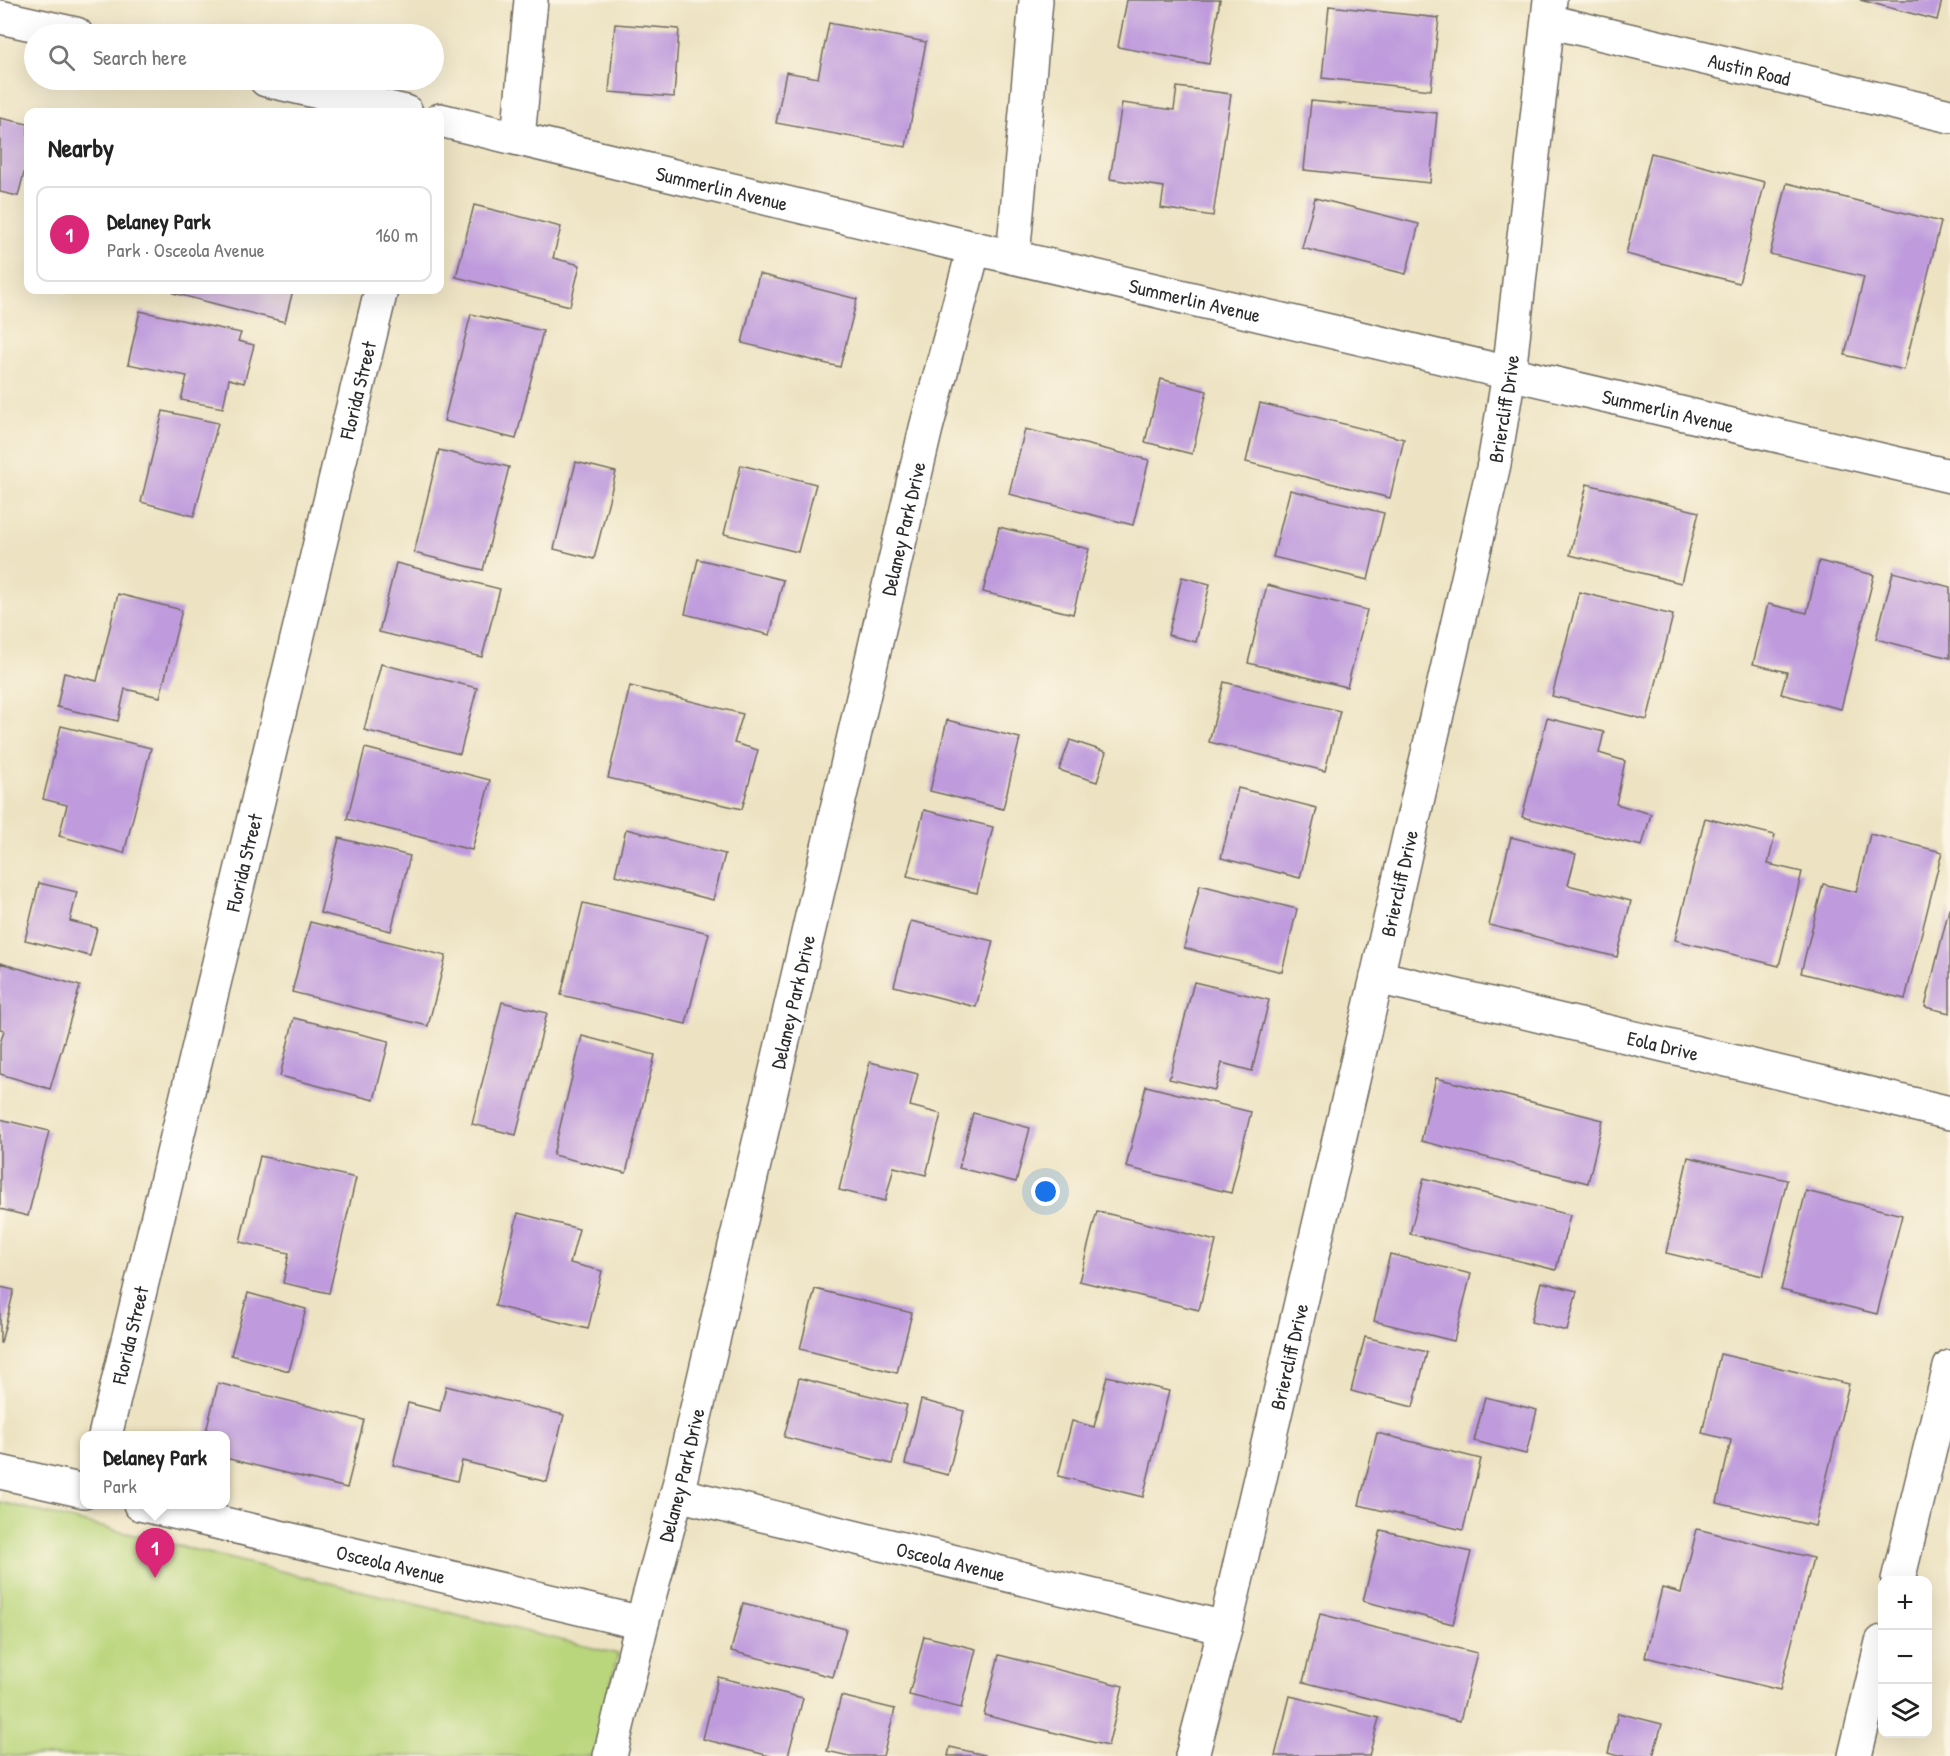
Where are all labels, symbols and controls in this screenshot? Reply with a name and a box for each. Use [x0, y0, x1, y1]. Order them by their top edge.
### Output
search box [24, 24, 444, 90]
icon: search [45, 41, 78, 74]
text: Search here [93, 42, 187, 72]
street label: Austin Road [1706, 46, 1793, 91]
text: Nearby [48, 130, 114, 165]
street label: Summerlin Avenue [654, 159, 790, 216]
text: Delaney Park [107, 206, 211, 236]
text: 1 [66, 221, 73, 248]
text: 160 m [376, 221, 418, 248]
text: Park · Osceola Avenue [107, 236, 265, 263]
street label: Summerlin Avenue [1126, 271, 1263, 328]
street label: Florida Street [332, 337, 382, 443]
street label: Briercliff Drive [1481, 354, 1525, 464]
street label: Summerlin Avenue [1600, 382, 1737, 439]
street label: Delaney Park Drive [874, 459, 931, 598]
street label: Florida Street [218, 810, 268, 915]
street label: Briercliff Drive [1373, 827, 1424, 939]
street label: Delaney Park Drive [763, 932, 821, 1071]
street label: Eola Drive [1625, 1023, 1701, 1066]
your location [1031, 1177, 1060, 1206]
street label: Florida Street [104, 1282, 154, 1388]
street label: Briercliff Drive [1263, 1301, 1314, 1412]
street label: Delaney Park Drive [651, 1405, 710, 1545]
popup [80, 1431, 230, 1509]
text: Delaney Park [103, 1442, 207, 1472]
text: Park [103, 1472, 137, 1499]
pin: 1 [136, 1528, 174, 1578]
street label: Osceola Avenue [894, 1535, 1008, 1587]
street label: Osceola Avenue [334, 1538, 448, 1589]
map controls [1878, 1576, 1932, 1738]
button: + [1878, 1576, 1932, 1630]
button: − [1878, 1630, 1932, 1684]
button: layers [1878, 1684, 1932, 1738]

